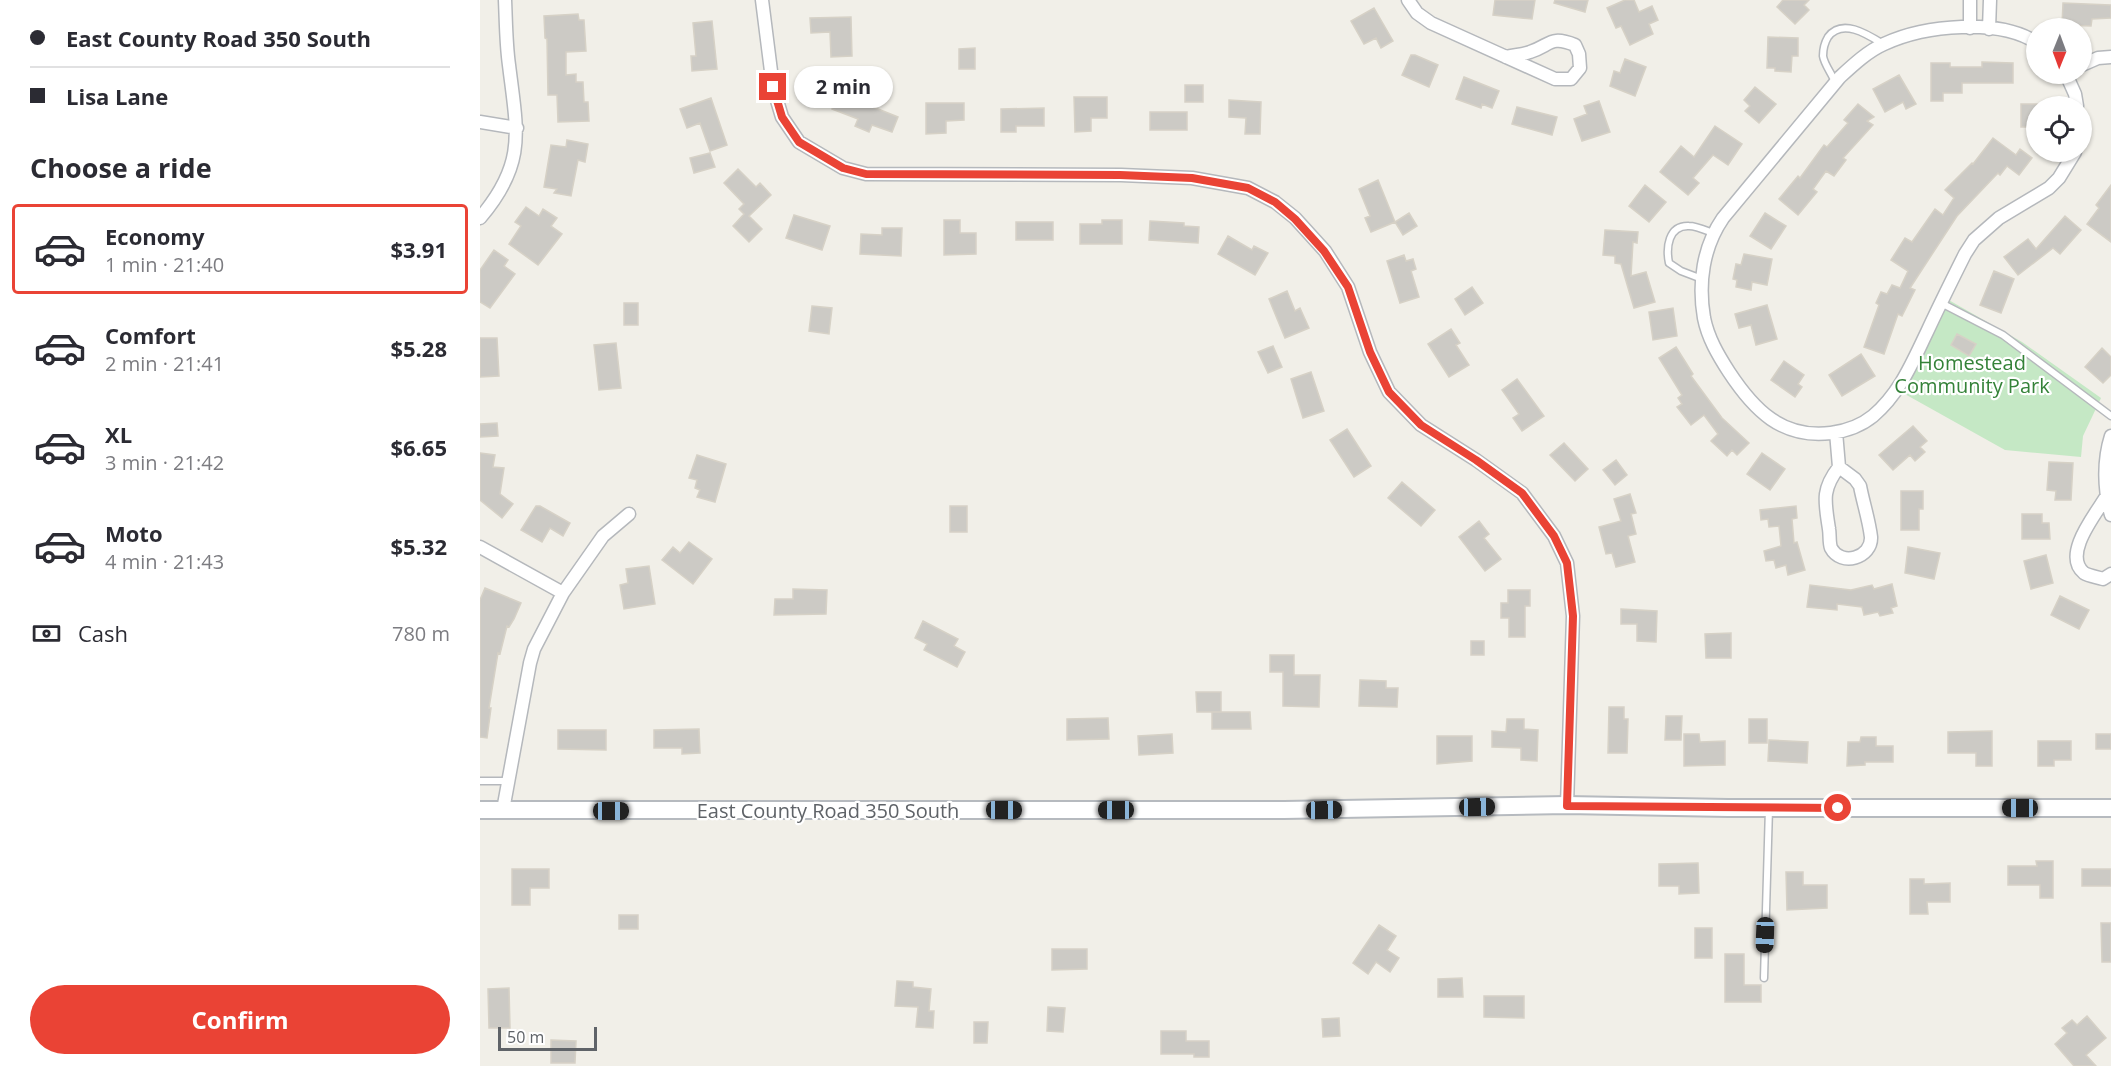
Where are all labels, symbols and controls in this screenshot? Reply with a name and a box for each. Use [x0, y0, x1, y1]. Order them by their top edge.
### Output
north arrow [2026, 18, 2092, 84]
map controls [2026, 18, 2092, 162]
text: East County Road 350 South [66, 23, 371, 53]
callout: 2 min [794, 66, 893, 108]
route end [759, 73, 786, 100]
text: 2 min [816, 73, 871, 100]
text: Lisa Lane [66, 81, 168, 111]
button: locate [2026, 96, 2092, 162]
text: Choose a ride [30, 149, 212, 186]
text: Economy [105, 221, 204, 251]
icon: car [33, 222, 87, 276]
text: $3.91 [390, 234, 447, 264]
text: 1 min · 21:40 [105, 251, 224, 278]
text: Comfort [105, 320, 196, 350]
icon: car [33, 321, 87, 375]
text: $5.28 [390, 333, 447, 363]
park label: Homestead Community Park [1894, 349, 2050, 399]
text: 2 min · 21:41 [105, 350, 224, 377]
text: XL [105, 419, 132, 449]
icon: car [33, 420, 87, 474]
text: $6.65 [390, 432, 447, 462]
text: 3 min · 21:42 [105, 449, 224, 476]
text: Moto [105, 518, 163, 548]
icon: car [33, 519, 87, 573]
text: $5.32 [390, 531, 447, 561]
text: 4 min · 21:43 [105, 548, 224, 575]
icon: cash [30, 617, 63, 650]
text: Cash [78, 618, 128, 648]
text: 780 m [392, 620, 450, 647]
route start [1824, 794, 1851, 821]
street label: East County Road 350 South [697, 797, 959, 824]
car [1459, 798, 1495, 816]
car [2002, 799, 2038, 817]
car [986, 801, 1022, 819]
car [1098, 801, 1134, 819]
car [1306, 801, 1342, 819]
car [593, 802, 629, 820]
car [1755, 917, 1775, 953]
button: Confirm [30, 985, 450, 1054]
scale bar [498, 1024, 597, 1052]
text: 50 m [507, 1026, 544, 1048]

